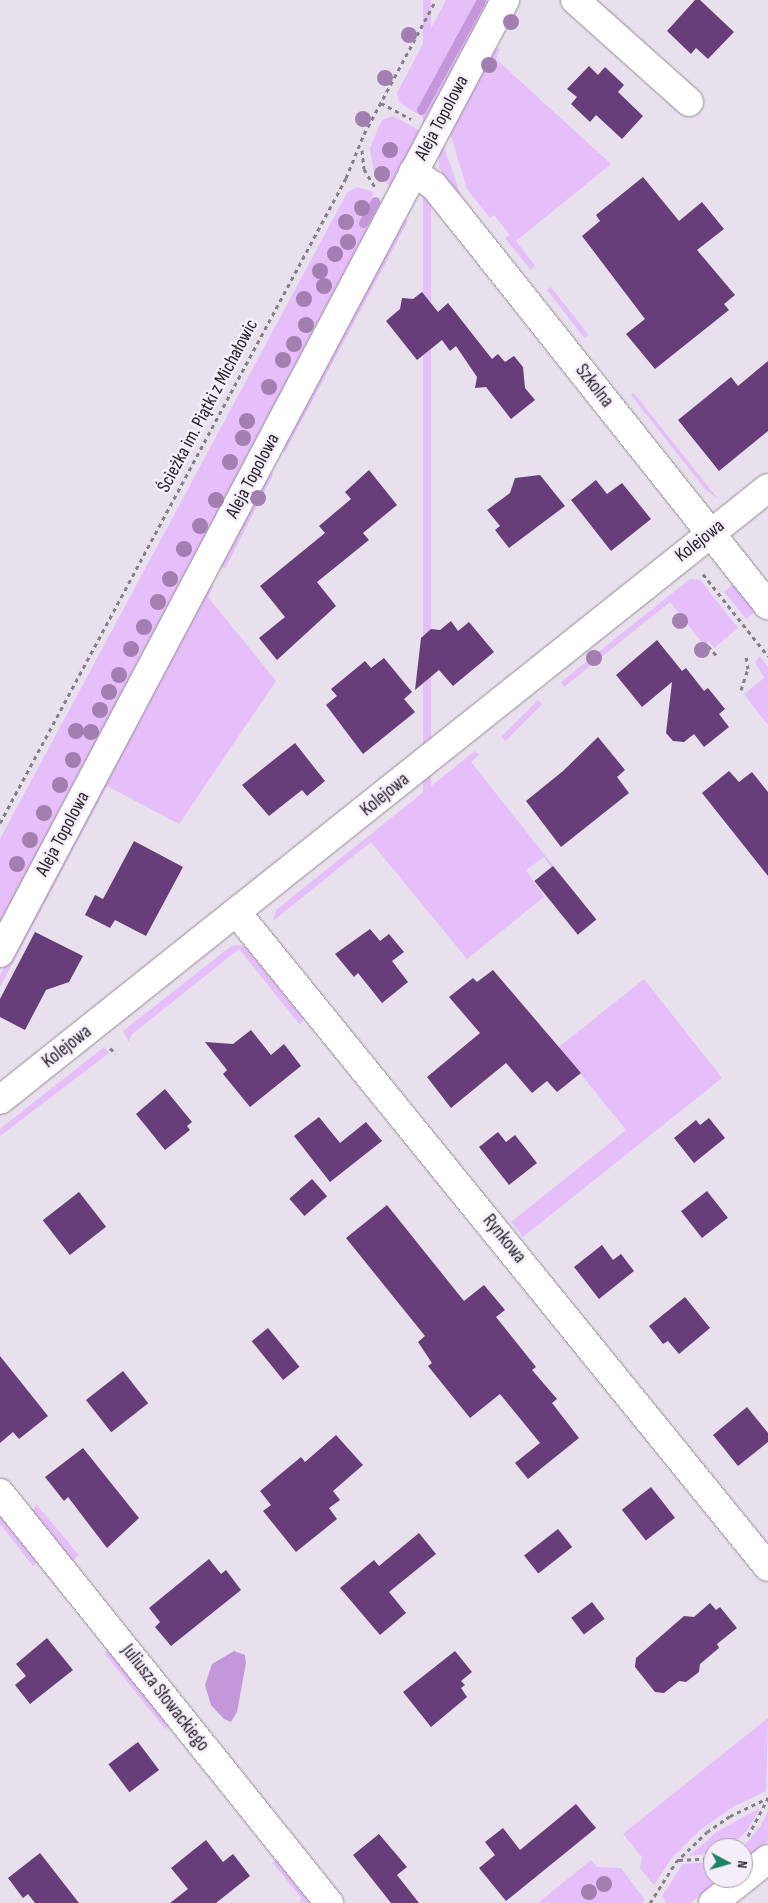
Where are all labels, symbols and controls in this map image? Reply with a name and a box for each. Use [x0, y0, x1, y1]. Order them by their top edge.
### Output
street label: Aleja Topolowa [410, 72, 474, 164]
street label: Ścieżka im. Piątki z Michałowic [153, 315, 263, 497]
street label: Szkolna [570, 360, 618, 412]
street label: Aleja Topolowa [221, 430, 285, 522]
street label: Kolejowa [671, 515, 729, 567]
street label: Kolejowa [356, 768, 414, 822]
street label: Aleja Topolowa [31, 788, 95, 880]
street label: Kolejowa [38, 1021, 96, 1073]
street label: Rynkowa [477, 1210, 531, 1268]
street label: Juliusza Słowackiego [116, 1640, 214, 1756]
north arrow [703, 1838, 753, 1888]
text: N [734, 1860, 751, 1869]

